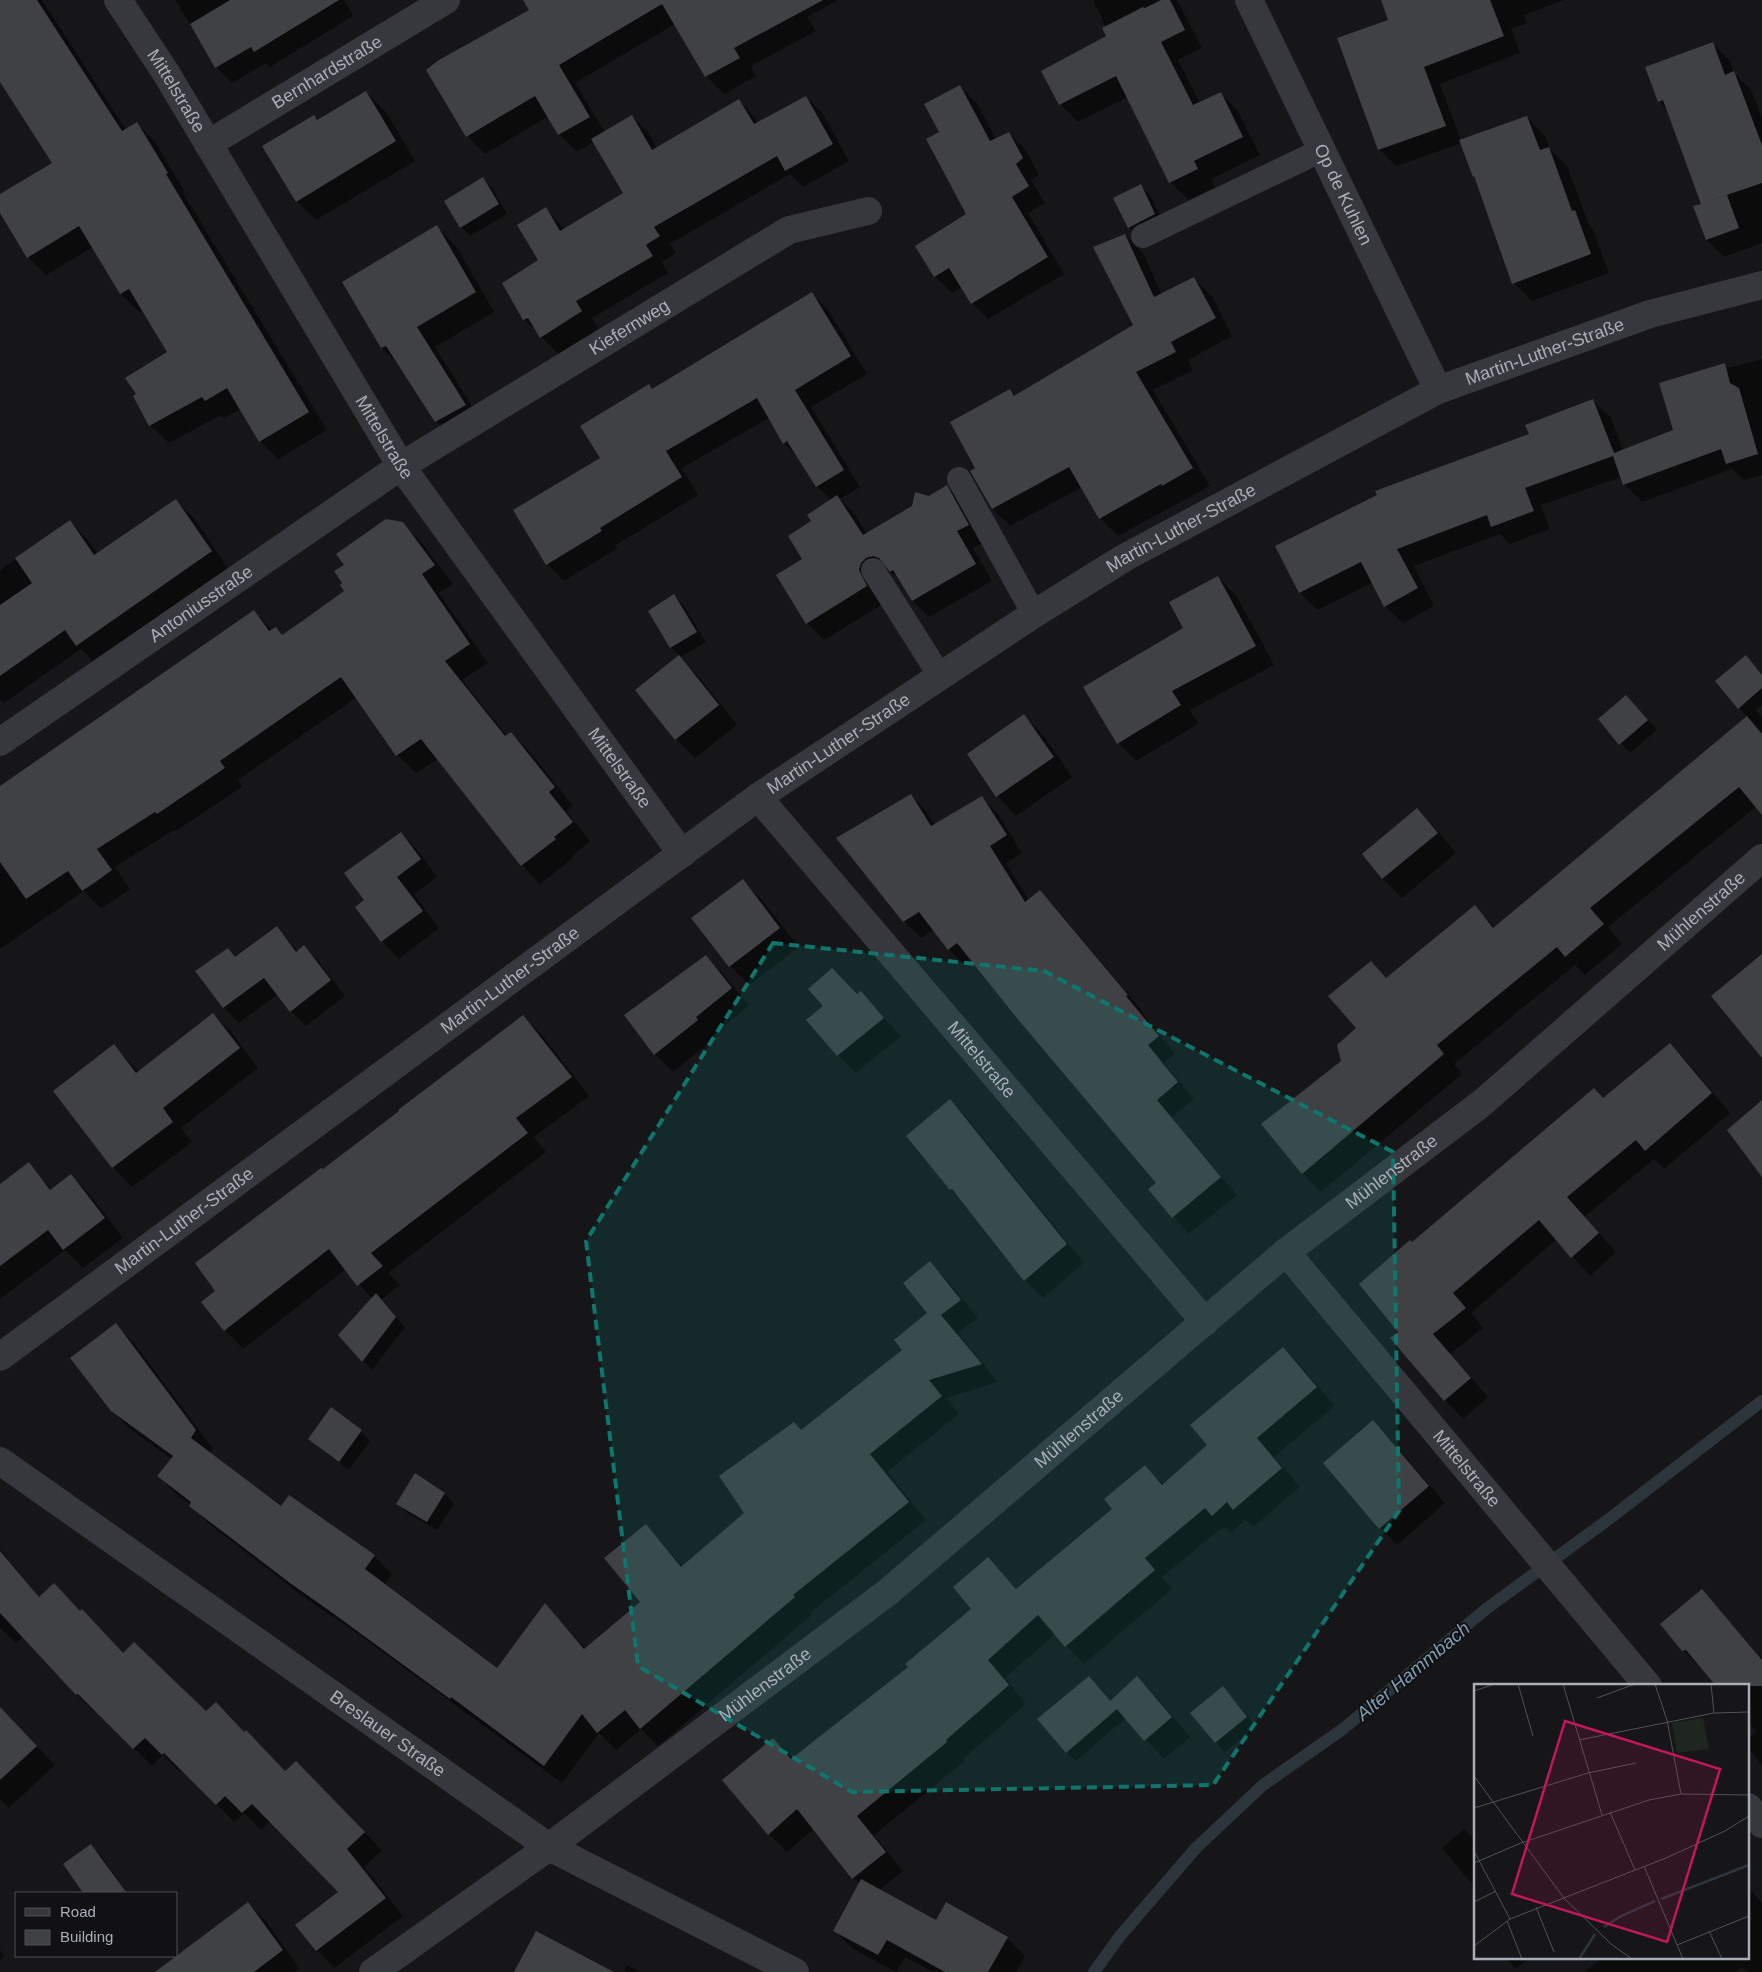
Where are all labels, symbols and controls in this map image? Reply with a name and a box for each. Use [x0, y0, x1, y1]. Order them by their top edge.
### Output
street label: Bernhardstraße [268, 31, 386, 113]
street label: Mittelstraße [143, 45, 209, 136]
street label: Op de Kuhlen [1310, 140, 1376, 248]
street label: Kiefernweg [586, 295, 673, 359]
street label: Martin-Luther-Straße [1463, 314, 1627, 389]
street label: Mittelstraße [351, 392, 417, 483]
street label: Martin-Luther-Straße [1102, 479, 1259, 577]
street label: Antoniusstraße [145, 561, 257, 646]
street label: Martin-Luther-Straße [763, 689, 914, 798]
street label: Mittelstraße [584, 724, 655, 812]
street label: Mühlenstraße [1653, 867, 1749, 955]
street label: Martin-Luther-Straße [437, 923, 583, 1038]
street label: Mittelstraße [944, 1017, 1020, 1102]
street label: Mühlenstraße [1342, 1131, 1441, 1213]
street label: Martin-Luther-Straße [111, 1163, 257, 1279]
street label: Mühlenstraße [1030, 1386, 1127, 1472]
street label: Mittelstraße [1429, 1426, 1504, 1511]
water label: Alter Hammbach [1351, 1617, 1474, 1725]
street label: Mühlenstraße [715, 1644, 815, 1726]
inset map [1474, 1684, 1750, 1960]
street label: Breslauer Straße [326, 1686, 449, 1781]
legend [15, 1892, 178, 1957]
text: Road [60, 1903, 96, 1920]
text: Building [60, 1928, 113, 1945]

